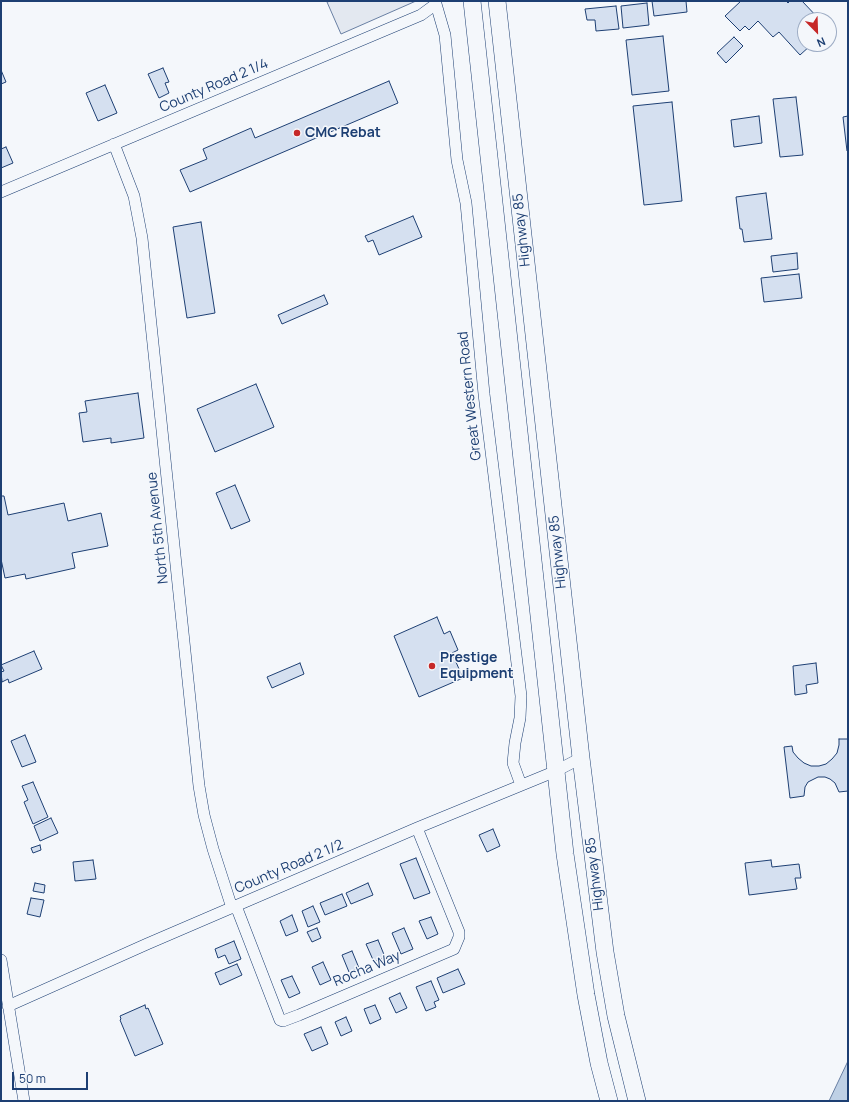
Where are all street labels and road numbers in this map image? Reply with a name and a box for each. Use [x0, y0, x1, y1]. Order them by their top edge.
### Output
street label: County Road 2 1/4 [157, 56, 271, 116]
street label: Highway 85 [510, 193, 534, 267]
street label: Great Western Road [455, 331, 485, 461]
street label: North 5th Avenue [144, 471, 172, 585]
street label: Highway 85 [546, 515, 570, 589]
street label: Highway 85 [582, 836, 608, 912]
street label: County Road 2 1/2 [232, 837, 346, 897]
street label: Rocha Way [331, 947, 403, 991]

